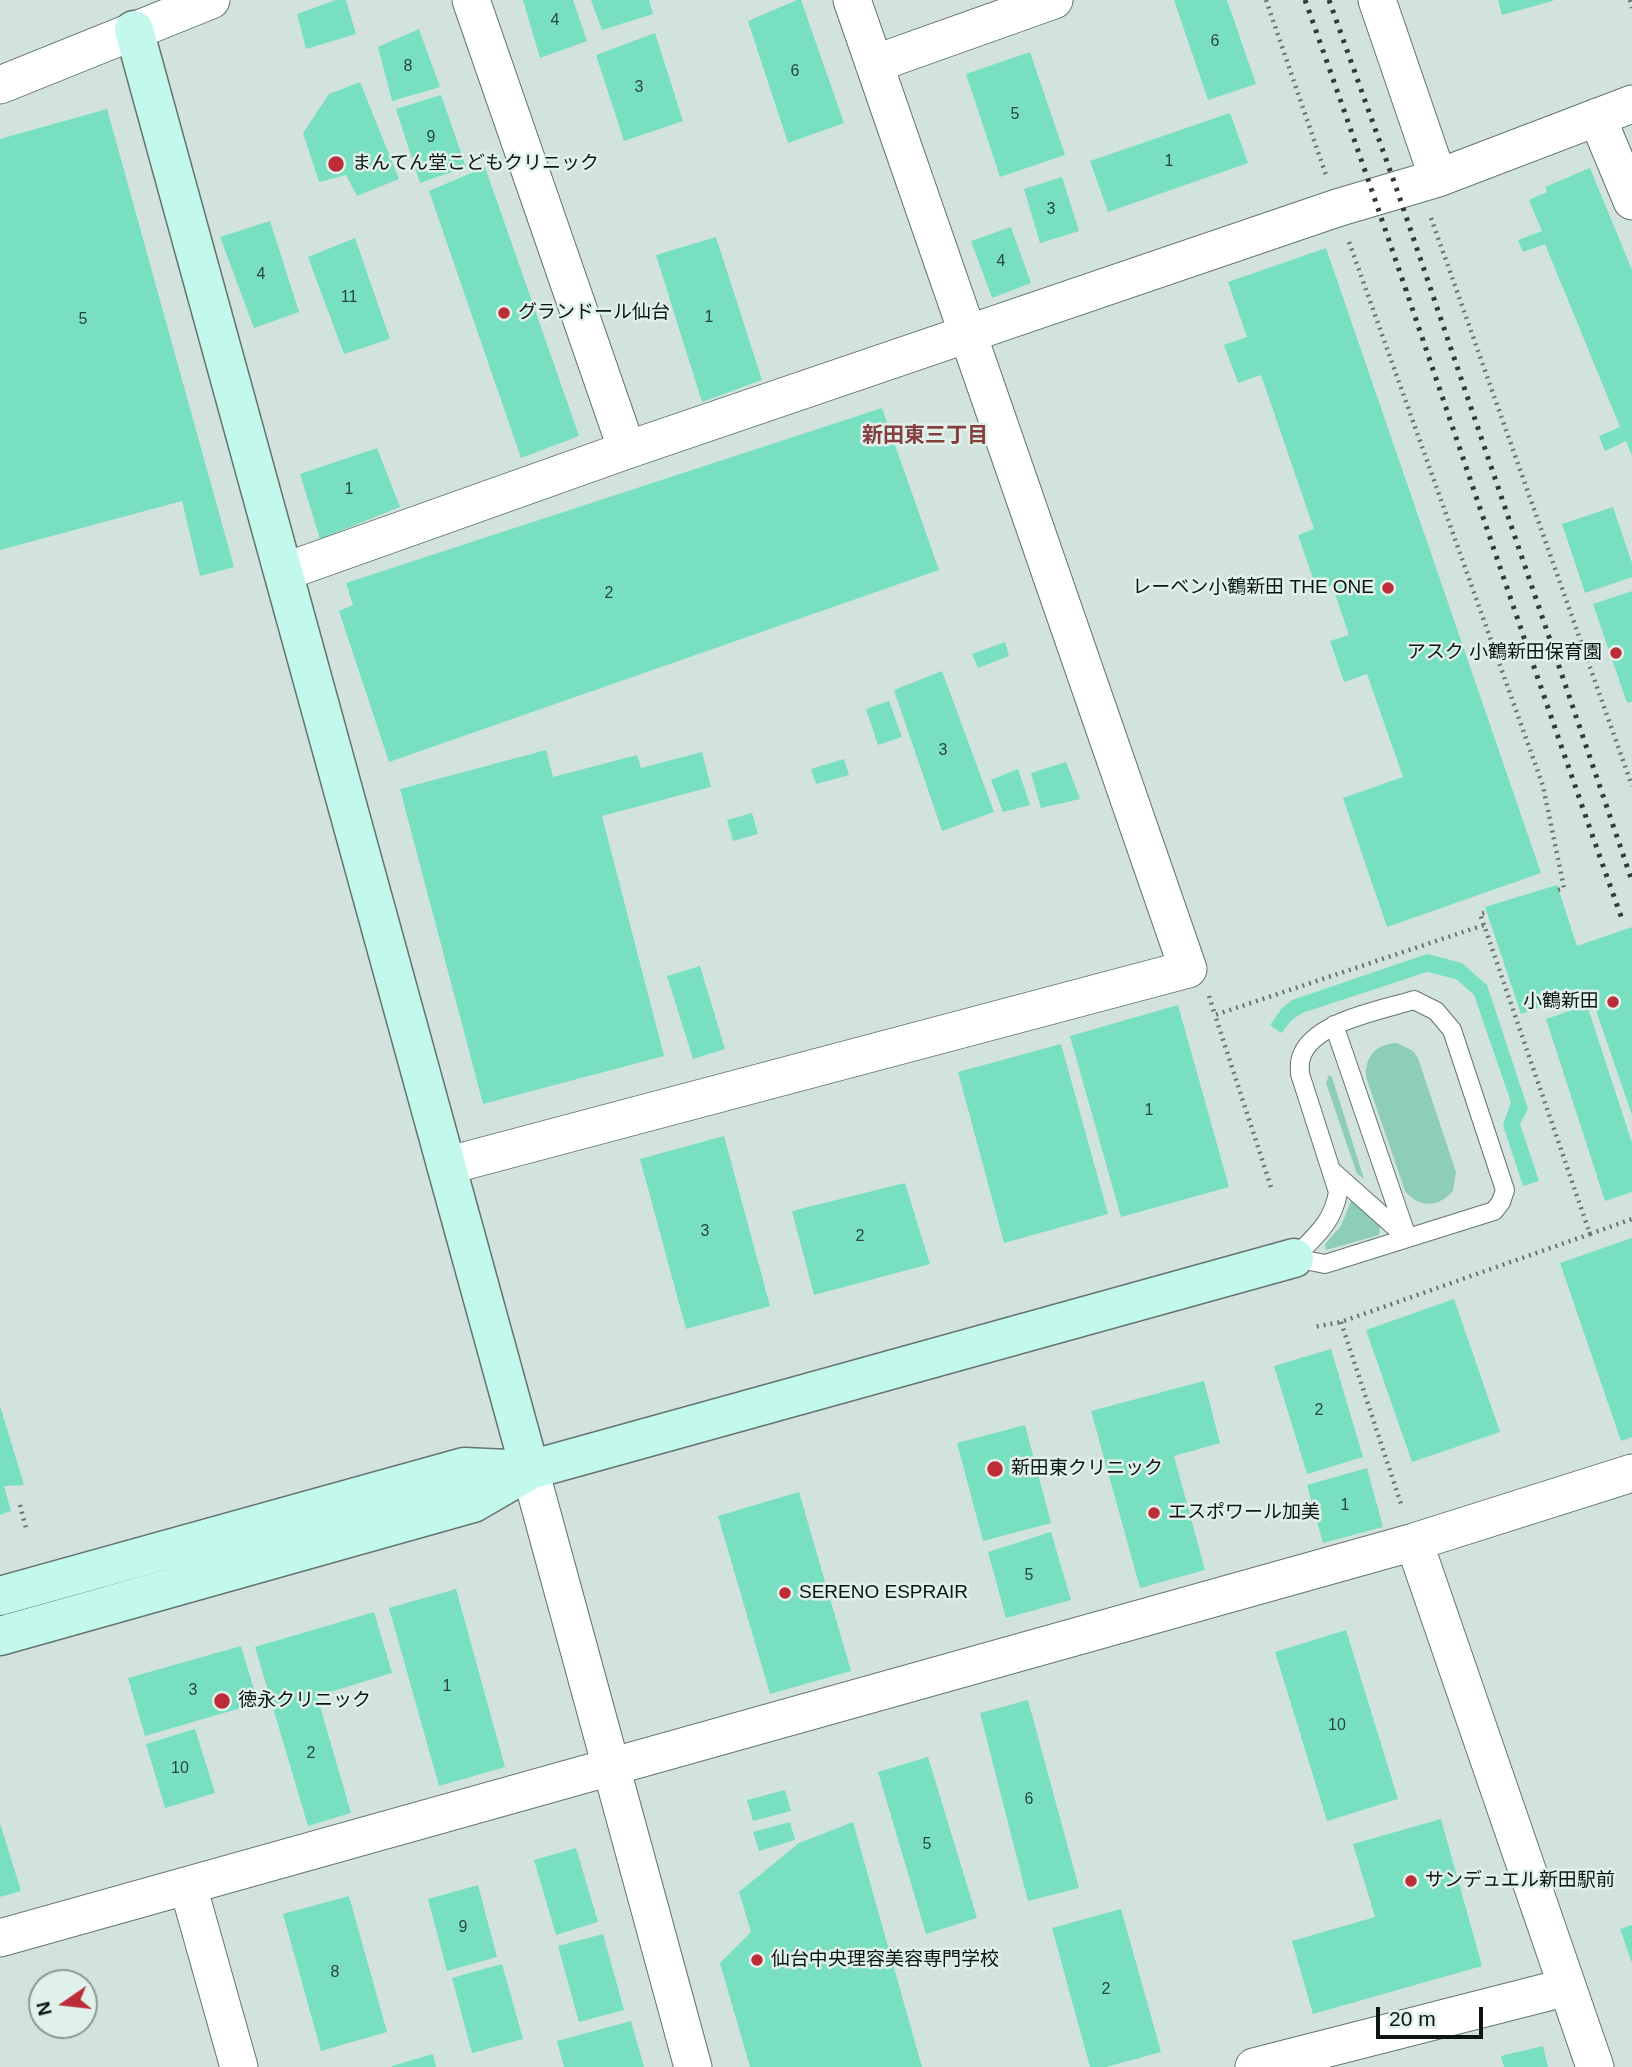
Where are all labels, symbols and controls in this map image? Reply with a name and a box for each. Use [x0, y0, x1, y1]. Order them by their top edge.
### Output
house number: 4 [551, 11, 559, 31]
house number: 6 [1211, 32, 1219, 52]
house number: 8 [404, 57, 412, 77]
house number: 6 [791, 62, 799, 82]
house number: 3 [635, 78, 643, 98]
house number: 5 [1011, 105, 1019, 125]
house number: 9 [427, 128, 435, 148]
house number: 1 [1165, 152, 1173, 172]
place label: まんてん堂こどもクリニック [352, 153, 599, 175]
marker: まんてん堂こどもクリニック [326, 154, 346, 174]
house number: 3 [1047, 200, 1055, 220]
house number: 4 [997, 252, 1005, 272]
house number: 4 [257, 265, 265, 285]
house number: 11 [341, 288, 357, 308]
place label: グランドール仙台 [518, 302, 670, 324]
marker: グランドール仙台 [496, 305, 512, 321]
house number: 1 [705, 308, 713, 328]
house number: 5 [79, 310, 87, 330]
district label: 新田東三丁目 [862, 423, 988, 449]
house number: 1 [345, 480, 353, 500]
place label: レーベン小鶴新田 THE ONE [1132, 577, 1374, 599]
marker: レーベン小鶴新田 THE ONE [1380, 580, 1396, 596]
house number: 2 [605, 584, 613, 604]
place label: アスク 小鶴新田保育園 [1407, 642, 1602, 664]
marker: アスク 小鶴新田保育園 [1608, 645, 1624, 661]
house number: 3 [939, 741, 947, 761]
place label: 小鶴新田 [1523, 991, 1599, 1013]
marker: 小鶴新田 [1605, 994, 1621, 1010]
house number: 1 [1145, 1101, 1153, 1121]
house number: 3 [701, 1222, 709, 1242]
house number: 2 [856, 1227, 864, 1247]
house number: 2 [1315, 1401, 1323, 1421]
place label: 新田東クリニック [1011, 1458, 1163, 1480]
marker: 新田東クリニック [985, 1459, 1005, 1479]
house number: 1 [1341, 1496, 1349, 1516]
place label: エスポワール加美 [1168, 1502, 1320, 1524]
marker: エスポワール加美 [1146, 1505, 1162, 1521]
house number: 5 [1025, 1566, 1033, 1586]
place label: SERENO ESPRAIR [799, 1582, 968, 1604]
marker: SERENO ESPRAIR [777, 1585, 793, 1601]
house number: 1 [443, 1677, 451, 1697]
house number: 3 [189, 1681, 197, 1701]
place label: 徳永クリニック [238, 1690, 371, 1712]
marker: 徳永クリニック [212, 1691, 232, 1711]
house number: 10 [1328, 1716, 1346, 1736]
house number: 2 [307, 1744, 315, 1764]
house number: 10 [171, 1759, 189, 1779]
house number: 6 [1025, 1790, 1033, 1810]
house number: 5 [923, 1835, 931, 1855]
place label: サンデュエル新田駅前 [1425, 1870, 1615, 1892]
marker: サンデュエル新田駅前 [1403, 1873, 1419, 1889]
house number: 9 [459, 1918, 467, 1938]
place label: 仙台中央理容美容専門学校 [771, 1949, 999, 1971]
marker: 仙台中央理容美容専門学校 [749, 1952, 765, 1968]
house number: 8 [331, 1963, 339, 1983]
north arrow [28, 1969, 98, 2039]
house number: 2 [1102, 1980, 1110, 2000]
scale bar [1380, 1994, 1487, 2038]
text: N [32, 2000, 56, 2018]
text: 20 m [1389, 2007, 1436, 2030]

